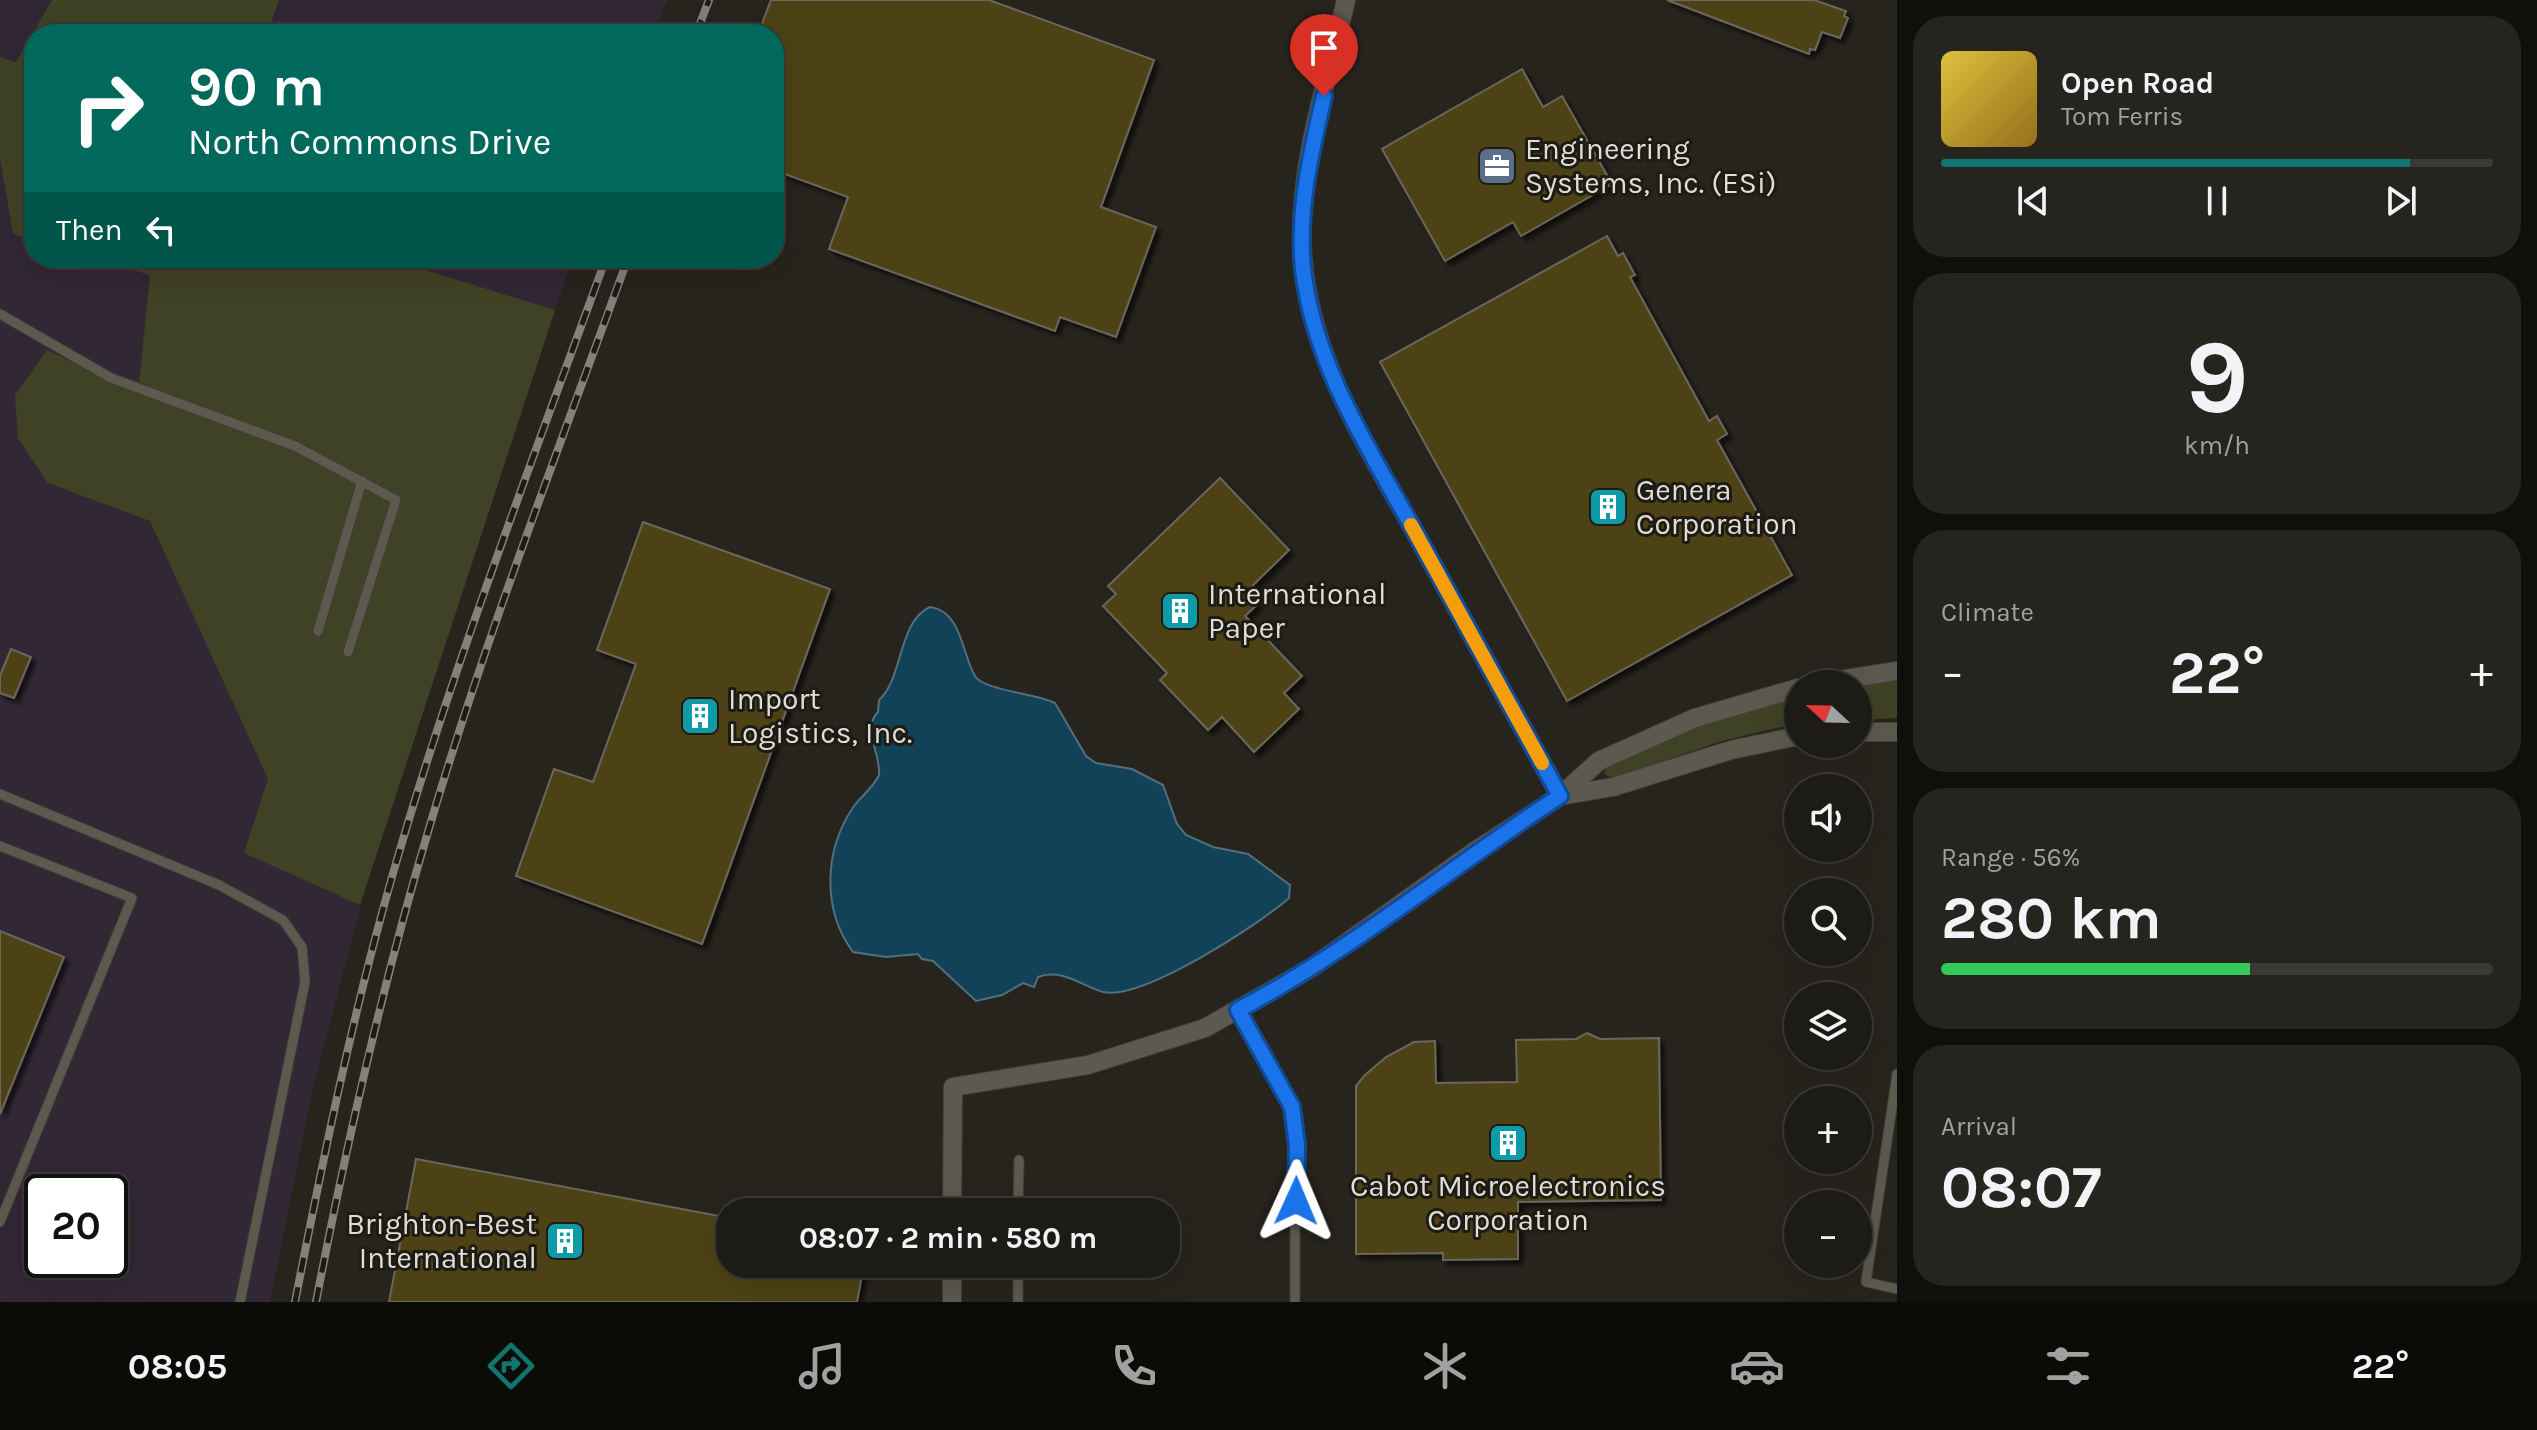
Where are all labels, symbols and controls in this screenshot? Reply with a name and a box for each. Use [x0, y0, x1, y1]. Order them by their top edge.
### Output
pin [1290, 14.0, 1358, 96]
icon: arrive [1302, 26, 1346, 70]
text: 90 m [188, 54, 325, 119]
icon: right [56, 56, 160, 160]
text: Open Road [2061, 65, 2214, 101]
text: Tom Ferris [2061, 101, 2183, 132]
text: North Commons Drive [188, 121, 551, 163]
place label: Engineering Systems, Inc. (ESi) [1525, 131, 1777, 201]
office icon: Engineering Systems, Inc. (ESi) [1476, 145, 1518, 187]
icon: previous [2011, 179, 2055, 223]
icon: pause [2195, 179, 2239, 223]
icon: next [2379, 179, 2423, 223]
icon: left [139, 208, 183, 252]
text: Then [56, 212, 123, 248]
text: 9 [2185, 317, 2249, 438]
text: km/h [2184, 430, 2250, 461]
place label: Genera Corporation [1636, 472, 1798, 542]
building icon: Genera Corporation [1587, 486, 1629, 528]
place label: International Paper [1208, 576, 1386, 646]
building icon: International Paper [1159, 590, 1201, 632]
text: Climate [1941, 597, 2034, 628]
text: 22° [2169, 638, 2265, 708]
text: − [1941, 647, 1964, 698]
text: + [2470, 647, 2493, 698]
north arrow [1784, 670, 1872, 758]
map controls [1784, 670, 1872, 1278]
place label: Import Logistics, Inc. [728, 681, 912, 751]
building icon: Import Logistics, Inc. [679, 695, 721, 737]
button: sound [1784, 774, 1872, 862]
text: Range · 56% [1941, 842, 2080, 873]
button: search [1784, 878, 1872, 966]
text: 280 km [1941, 883, 2162, 953]
button: layers [1784, 982, 1872, 1070]
button: + [1784, 1086, 1872, 1174]
text: Arrival [1941, 1111, 2017, 1142]
building icon: Cabot Microelectronics Corporation [1487, 1122, 1529, 1164]
text: 08:07 [1941, 1152, 2102, 1222]
position arrow [1254, 1159, 1338, 1243]
place label: Cabot Microelectronics Corporation [1350, 1168, 1666, 1238]
speed limit sign: 20 [24, 1174, 128, 1278]
button: − [1784, 1190, 1872, 1278]
place label: Brighton-Best International [346, 1206, 537, 1276]
building icon: Brighton-Best International [544, 1220, 586, 1262]
text: 08:07 · 2 min · 580 m [799, 1220, 1097, 1256]
icon: directions [483, 1338, 539, 1394]
icon: music [794, 1338, 850, 1394]
icon: phone [1106, 1338, 1162, 1394]
icon: climate [1417, 1338, 1473, 1394]
icon: car [1729, 1338, 1785, 1394]
icon: filters [2040, 1338, 2096, 1394]
text: 08:05 [128, 1345, 227, 1387]
text: 22° [2352, 1345, 2409, 1387]

